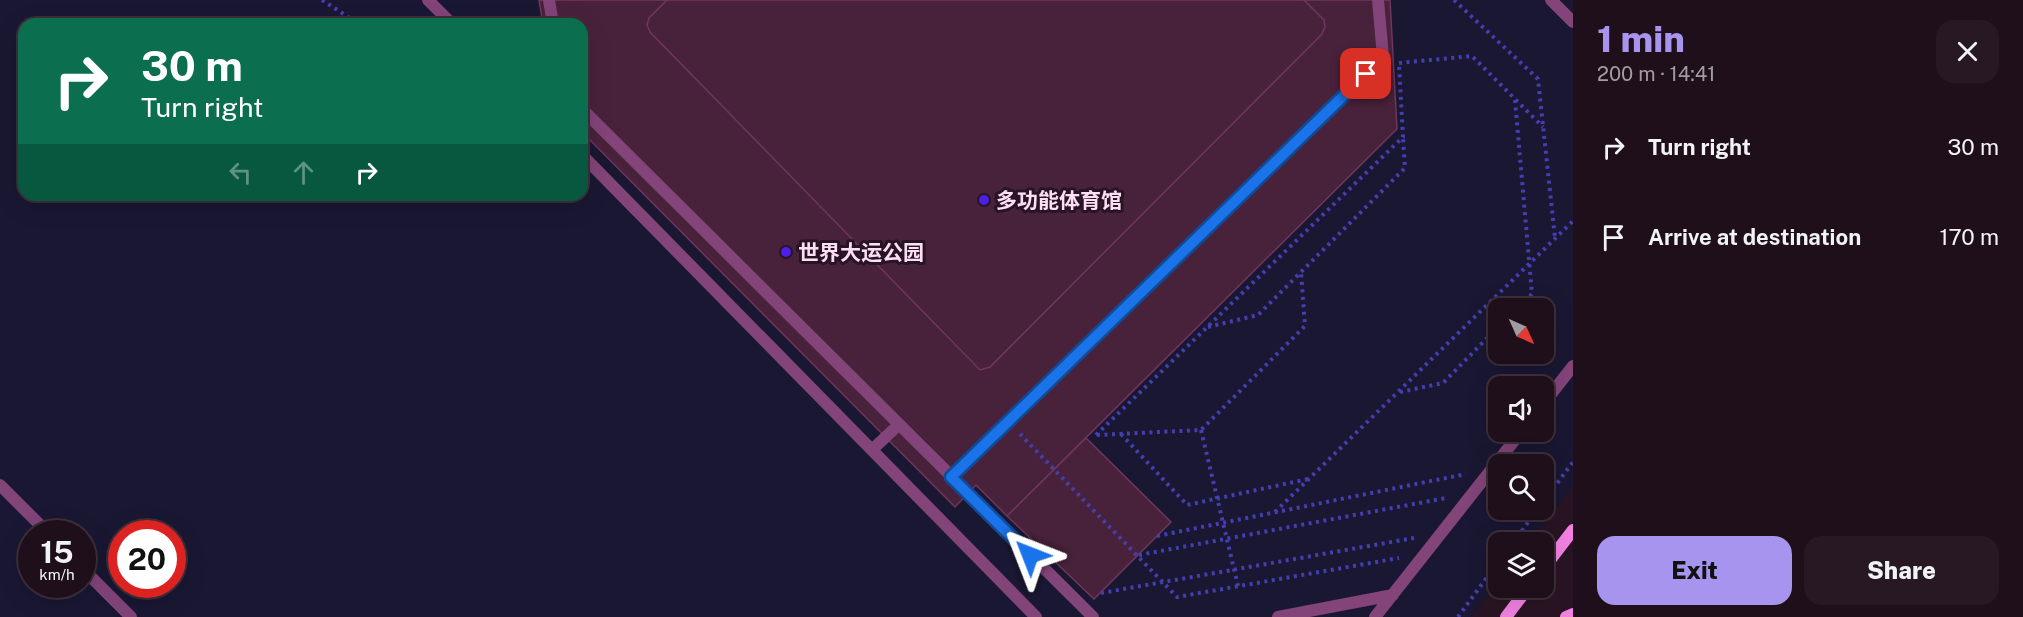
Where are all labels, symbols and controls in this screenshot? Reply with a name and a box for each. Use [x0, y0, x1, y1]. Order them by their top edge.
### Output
text: 1 min [1597, 18, 1685, 60]
button: close [1936, 20, 1999, 83]
text: 30 m [141, 41, 243, 90]
icon: right [42, 42, 120, 120]
pin [1340, 48, 1391, 99]
icon: arrive [1349, 57, 1382, 90]
text: 200 m · 14:41 [1597, 62, 1715, 86]
text: Turn right [141, 91, 264, 123]
icon: right [1597, 131, 1630, 164]
text: Turn right [1648, 134, 1751, 160]
text: 30 m [1947, 134, 1999, 160]
icon: left [224, 156, 257, 189]
icon: ahead [287, 156, 320, 189]
icon: right [350, 156, 383, 189]
place label: 多功能体育馆 [996, 188, 1122, 213]
marker: 多功能体育馆 [977, 193, 991, 207]
icon: arrive [1597, 221, 1630, 254]
text: Arrive at destination [1648, 224, 1861, 250]
text: 170 m [1939, 224, 1999, 250]
place label: 世界大运公园 [798, 240, 924, 265]
marker: 世界大运公园 [779, 245, 793, 259]
north arrow [1488, 298, 1554, 364]
map controls [1488, 298, 1554, 598]
button: sound [1488, 376, 1554, 442]
button: search [1488, 454, 1554, 520]
speed limit sign: 20 [108, 520, 186, 598]
position arrow [998, 523, 1062, 587]
button: layers [1488, 532, 1554, 598]
text: 15 [40, 534, 74, 570]
button: Exit [1597, 536, 1792, 605]
button: Share [1804, 536, 1999, 605]
text: km/h [39, 566, 75, 583]

